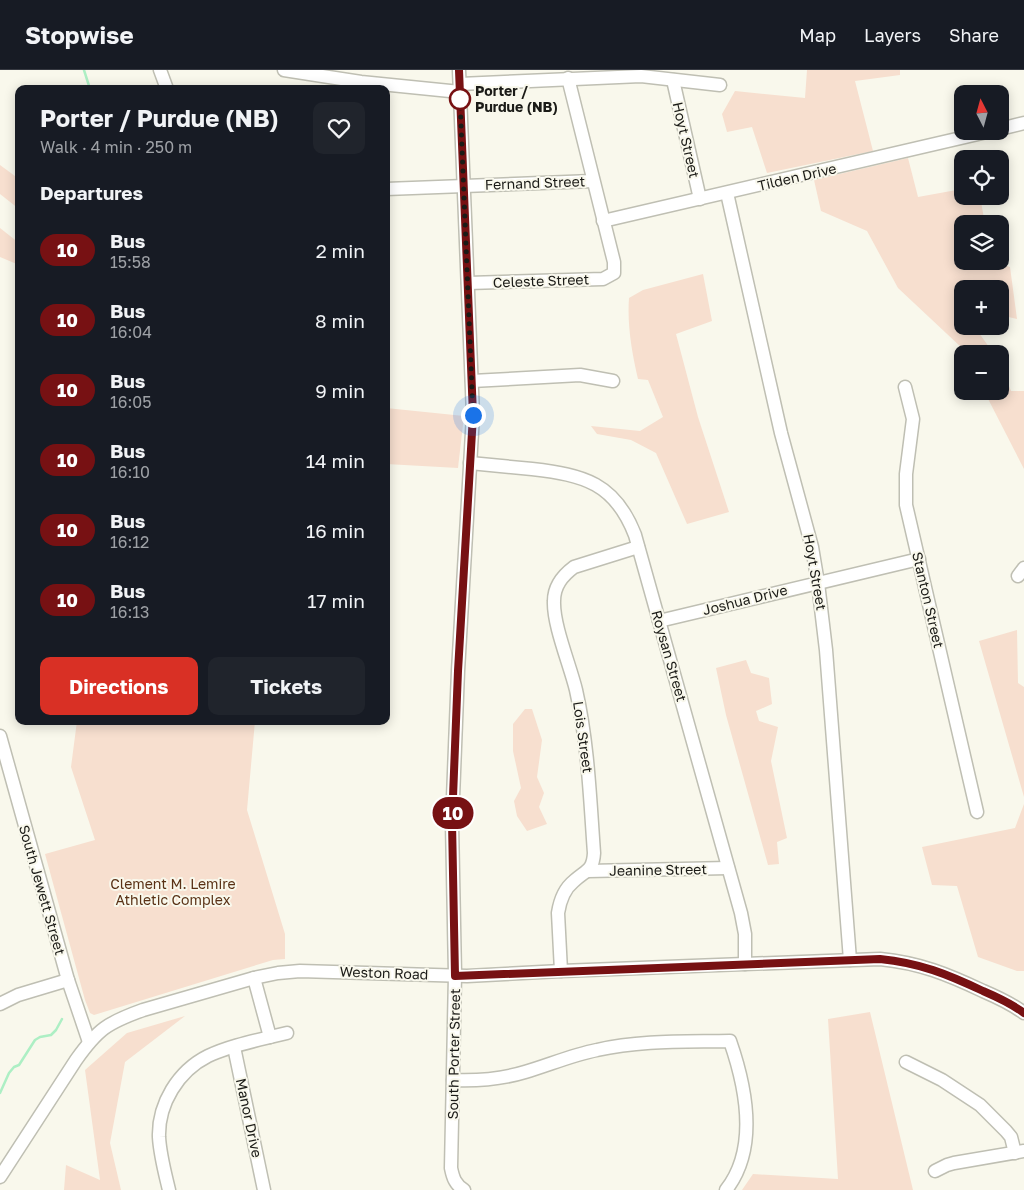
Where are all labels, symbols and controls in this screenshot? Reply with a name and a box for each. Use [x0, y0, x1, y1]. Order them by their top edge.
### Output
text: Stopwise [25, 20, 134, 49]
text: Map [799, 24, 836, 46]
text: Layers [864, 24, 921, 46]
text: Share [949, 24, 999, 46]
place label: Porter / Purdue (NB) [475, 82, 558, 115]
north arrow [954, 85, 1009, 140]
map controls [954, 85, 1009, 400]
marker: Porter / Purdue (NB) [449, 88, 471, 110]
street label: Hoyt Street [669, 100, 703, 180]
button: heart [313, 102, 365, 154]
text: Porter / Purdue (NB) [40, 103, 279, 132]
text: Walk · 4 min · 250 m [40, 137, 192, 157]
button: locate [954, 150, 1009, 205]
street label: Tilden Drive [756, 159, 838, 194]
street label: Fernand Street [484, 172, 585, 193]
text: Departures [40, 181, 143, 204]
button: layers [954, 215, 1009, 270]
text: Bus [110, 229, 145, 252]
text: 10 [57, 239, 78, 261]
text: 2 min [316, 239, 365, 262]
text: 15:58 [110, 252, 151, 272]
street label: Celeste Street [493, 270, 589, 291]
button: + [954, 280, 1009, 335]
text: Bus [110, 299, 145, 322]
text: 10 [57, 309, 78, 331]
text: 8 min [315, 309, 365, 332]
text: 16:04 [110, 322, 152, 342]
button: − [954, 345, 1009, 400]
text: Bus [110, 369, 145, 392]
text: 10 [57, 379, 78, 401]
text: 9 min [315, 379, 365, 402]
text: 16:05 [110, 392, 151, 412]
your location [461, 403, 486, 428]
text: Bus [110, 439, 145, 462]
text: 10 [57, 449, 78, 471]
text: 14 min [306, 449, 365, 472]
text: 16:10 [110, 462, 150, 482]
text: Bus [110, 509, 145, 532]
text: 10 [57, 519, 78, 541]
text: 16 min [306, 519, 365, 542]
text: 16:12 [110, 532, 149, 552]
street label: Hoyt Street [800, 532, 831, 612]
street label: Stanton Street [909, 550, 948, 650]
text: Bus [110, 579, 145, 602]
street label: Joshua Drive [701, 581, 789, 618]
text: 10 [57, 589, 78, 611]
text: 17 min [307, 589, 365, 612]
text: 16:13 [110, 602, 149, 622]
street label: Roysan Street [648, 608, 691, 703]
button: Directions [40, 657, 198, 715]
button: Tickets [208, 657, 365, 715]
street label: Lois Street [570, 700, 597, 774]
line badge: 10 [430, 797, 476, 829]
text: 10 [443, 802, 463, 824]
street label: South Jewett Street [16, 823, 69, 957]
street label: Jeanine Street [609, 860, 707, 879]
park label: Clement M. Lemire Athletic Complex [110, 875, 236, 908]
street label: Weston Road [339, 962, 429, 983]
street label: South Porter Street [444, 988, 463, 1120]
street label: Manor Drive [233, 1077, 266, 1159]

